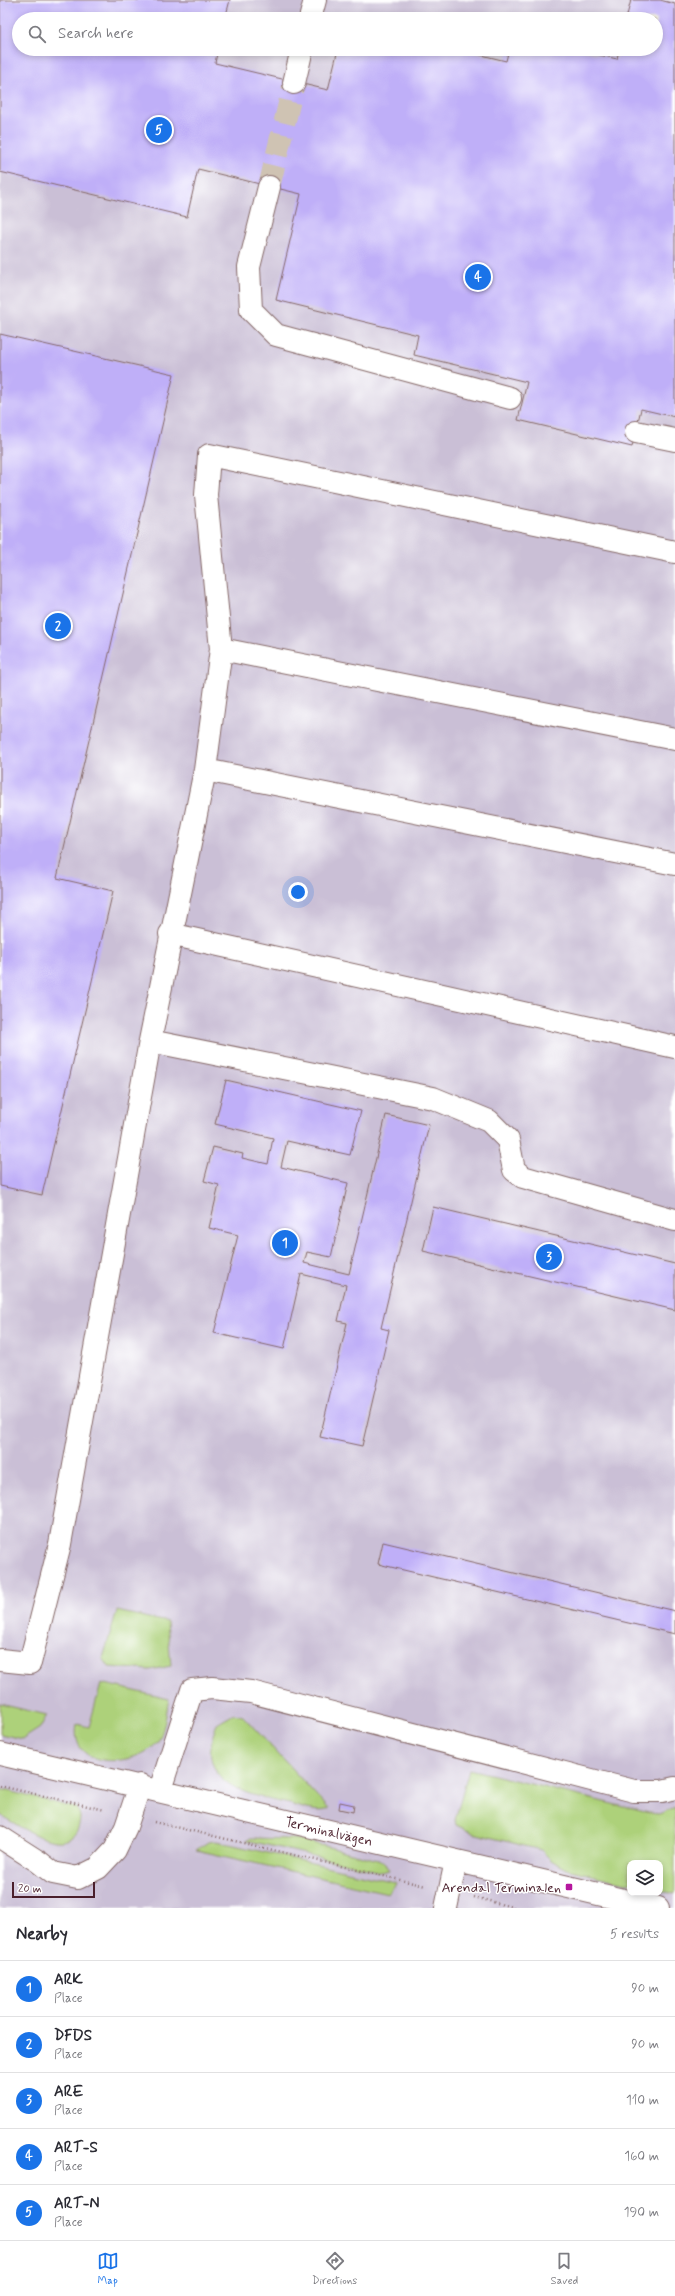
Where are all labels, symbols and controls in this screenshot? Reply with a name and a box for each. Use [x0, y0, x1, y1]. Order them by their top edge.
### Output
search box [12, 12, 663, 56]
icon: search [26, 23, 48, 45]
text: Search here [58, 24, 134, 44]
pin: 5 [146, 115, 172, 145]
pin: 4 [465, 262, 491, 292]
pin: 2 [45, 611, 71, 641]
your location [288, 882, 308, 902]
pin: 1 [272, 1228, 298, 1258]
pin: 3 [536, 1242, 562, 1272]
street label: Terminalvägen [283, 1813, 374, 1851]
map controls [627, 1860, 663, 1896]
button: layers [627, 1860, 663, 1896]
place label: Arendal Terminalen [441, 1879, 561, 1897]
scale bar [12, 1880, 95, 1899]
text: 20 m [18, 1882, 41, 1896]
marker: Arendal Terminalen [564, 1882, 574, 1892]
text: Nearby [16, 1923, 68, 1945]
text: 5 results [610, 1926, 659, 1943]
text: ARK [54, 1970, 83, 1990]
text: 1 [26, 1980, 32, 1997]
text: 90 m [631, 1980, 659, 1997]
text: Place [54, 1990, 83, 2007]
text: DFDS [54, 2026, 92, 2046]
text: 2 [26, 2036, 32, 2053]
text: 90 m [631, 2036, 659, 2053]
text: Place [54, 2046, 83, 2063]
text: ARE [54, 2082, 83, 2102]
text: 3 [26, 2092, 32, 2109]
text: 110 m [626, 2092, 659, 2109]
text: Place [54, 2102, 83, 2119]
text: ART-S [54, 2138, 98, 2158]
text: 4 [25, 2148, 33, 2165]
text: 160 m [624, 2148, 659, 2165]
text: Place [54, 2158, 83, 2175]
text: ART-N [54, 2194, 99, 2214]
text: 5 [25, 2204, 33, 2221]
text: 190 m [624, 2204, 659, 2221]
text: Place [54, 2214, 83, 2231]
tab: Map [97, 2250, 119, 2288]
tab: Directions [312, 2250, 357, 2288]
tab: Saved [551, 2250, 578, 2288]

